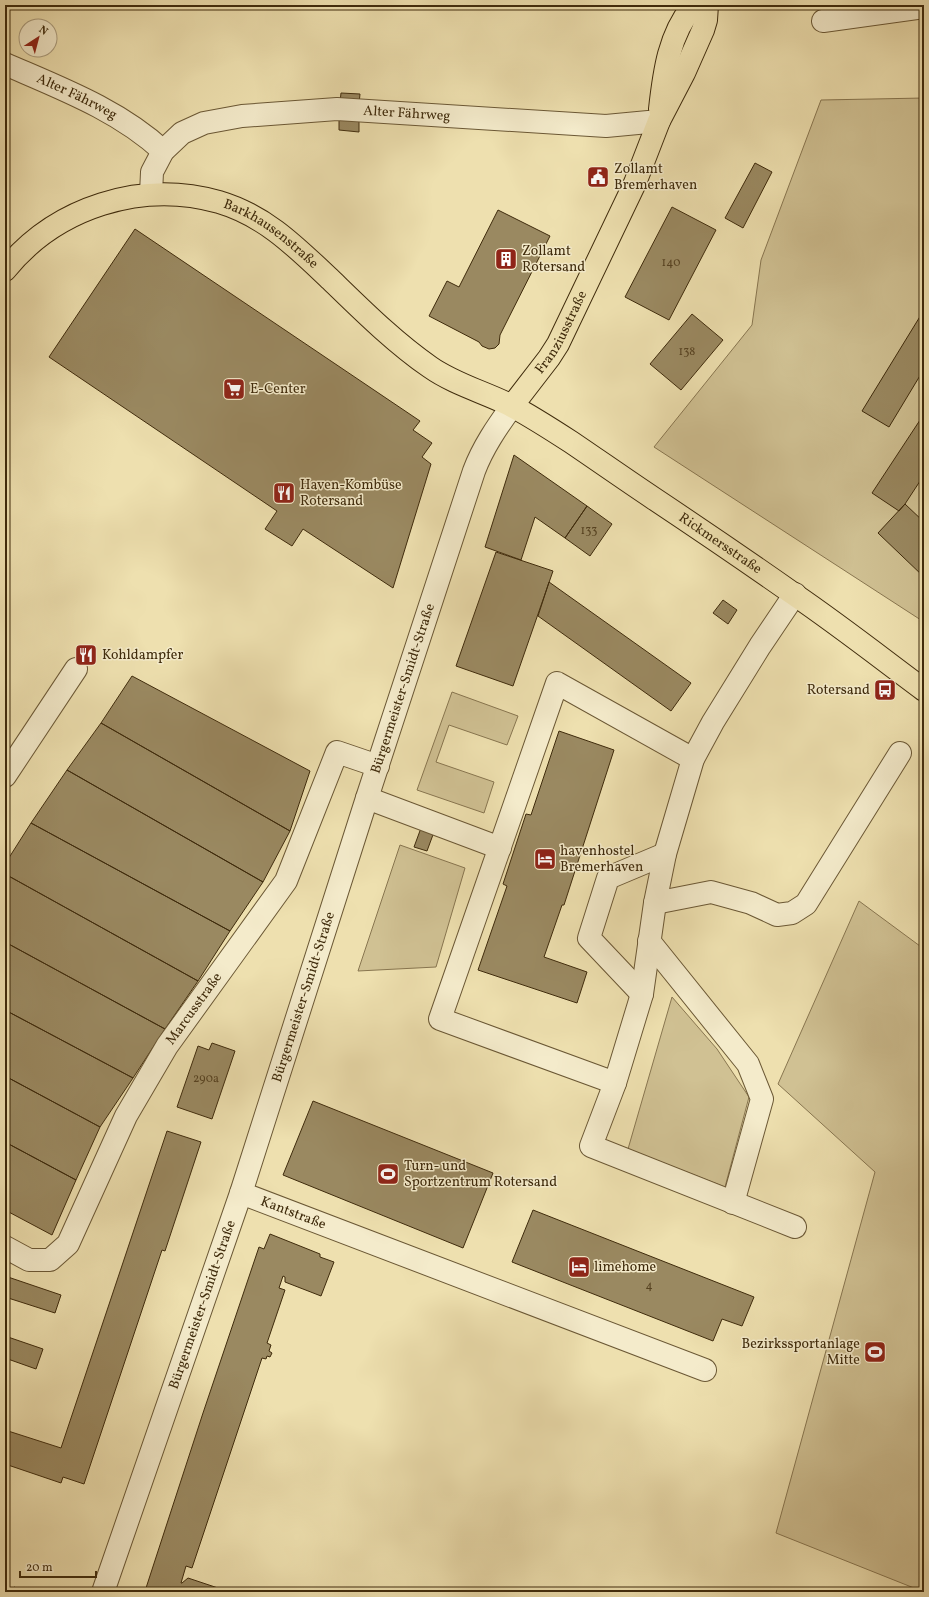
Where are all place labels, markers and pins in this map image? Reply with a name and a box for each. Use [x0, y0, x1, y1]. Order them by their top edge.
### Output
place label: Zollamt Bremerhaven [614, 160, 697, 195]
public building icon: Zollamt Bremerhaven [585, 164, 611, 190]
place label: Zollamt Rotersand [522, 242, 585, 277]
building icon: Zollamt Rotersand [493, 246, 519, 272]
supermarket icon: E-Center [221, 376, 247, 402]
place label: E-Center [250, 380, 306, 399]
place label: Haven-Kombüse Rotersand [300, 476, 402, 511]
restaurant icon: Haven-Kombüse Rotersand [271, 480, 297, 506]
restaurant icon: Kohldampfer [73, 642, 99, 668]
place label: Kohldampfer [102, 646, 183, 665]
bus stop icon: Rotersand [872, 677, 898, 703]
place label: Rotersand [807, 681, 870, 700]
place label: havenhostel Bremerhaven [560, 842, 643, 877]
hotel icon: havenhostel Bremerhaven [532, 846, 558, 872]
place label: Turn- und Sportzentrum Rotersand [404, 1157, 557, 1192]
sports icon: Turn- und Sportzentrum Rotersand [375, 1161, 401, 1187]
hotel icon: limehome [566, 1254, 592, 1280]
place label: limehome [594, 1258, 657, 1277]
place label: Bezirkssportanlage Mitte [741, 1335, 860, 1370]
sports icon: Bezirkssportanlage Mitte [862, 1339, 888, 1365]

